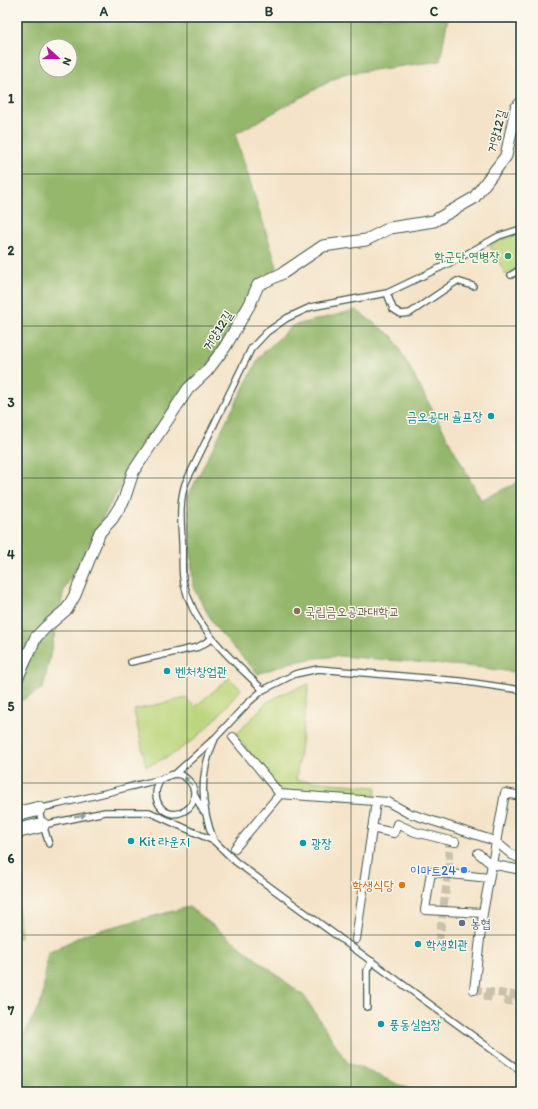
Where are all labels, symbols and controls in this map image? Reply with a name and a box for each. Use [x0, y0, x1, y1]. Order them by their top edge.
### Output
text: A [99, 4, 109, 19]
text: B [265, 4, 274, 19]
text: C [430, 4, 439, 19]
north arrow [38, 38, 78, 78]
text: N [59, 56, 74, 67]
text: 1 [8, 91, 14, 106]
street label: 거양12길 [484, 108, 509, 154]
text: 2 [8, 243, 15, 258]
place label: 학군단 연병장 [434, 249, 500, 264]
marker: 학군단 연병장 [503, 251, 513, 261]
street label: 거양12길 [199, 308, 236, 353]
text: 3 [7, 395, 15, 410]
place label: 금오공대 골프장 [407, 409, 483, 424]
marker: 금오공대 골프장 [486, 411, 496, 421]
text: 4 [7, 547, 15, 562]
place label: 국립금오공과대학교 [305, 604, 399, 619]
marker: 국립금오공과대학교 [292, 606, 302, 616]
place label: 벤처창업관 [175, 664, 227, 679]
marker: 벤처창업관 [162, 666, 172, 676]
text: 5 [8, 699, 15, 714]
one-way arrow [183, 777, 193, 786]
one-way arrow [74, 813, 86, 819]
place label: Kit 라운지 [139, 834, 190, 849]
marker: Kit 라운지 [126, 836, 136, 846]
place label: 광장 [311, 836, 332, 851]
marker: 광장 [298, 838, 308, 848]
text: 6 [8, 851, 15, 866]
place label: 이마트24 [410, 863, 456, 878]
marker: 이마트24 [459, 865, 469, 875]
place label: 학생식당 [352, 878, 395, 893]
marker: 학생식당 [397, 880, 407, 890]
place label: 농협 [470, 916, 491, 931]
marker: 농협 [457, 918, 467, 928]
place label: 학생회관 [426, 937, 468, 952]
marker: 학생회관 [413, 939, 423, 949]
text: 7 [7, 1003, 15, 1018]
place label: 풍동실험장 [389, 1017, 441, 1032]
marker: 풍동실험장 [376, 1019, 386, 1029]

